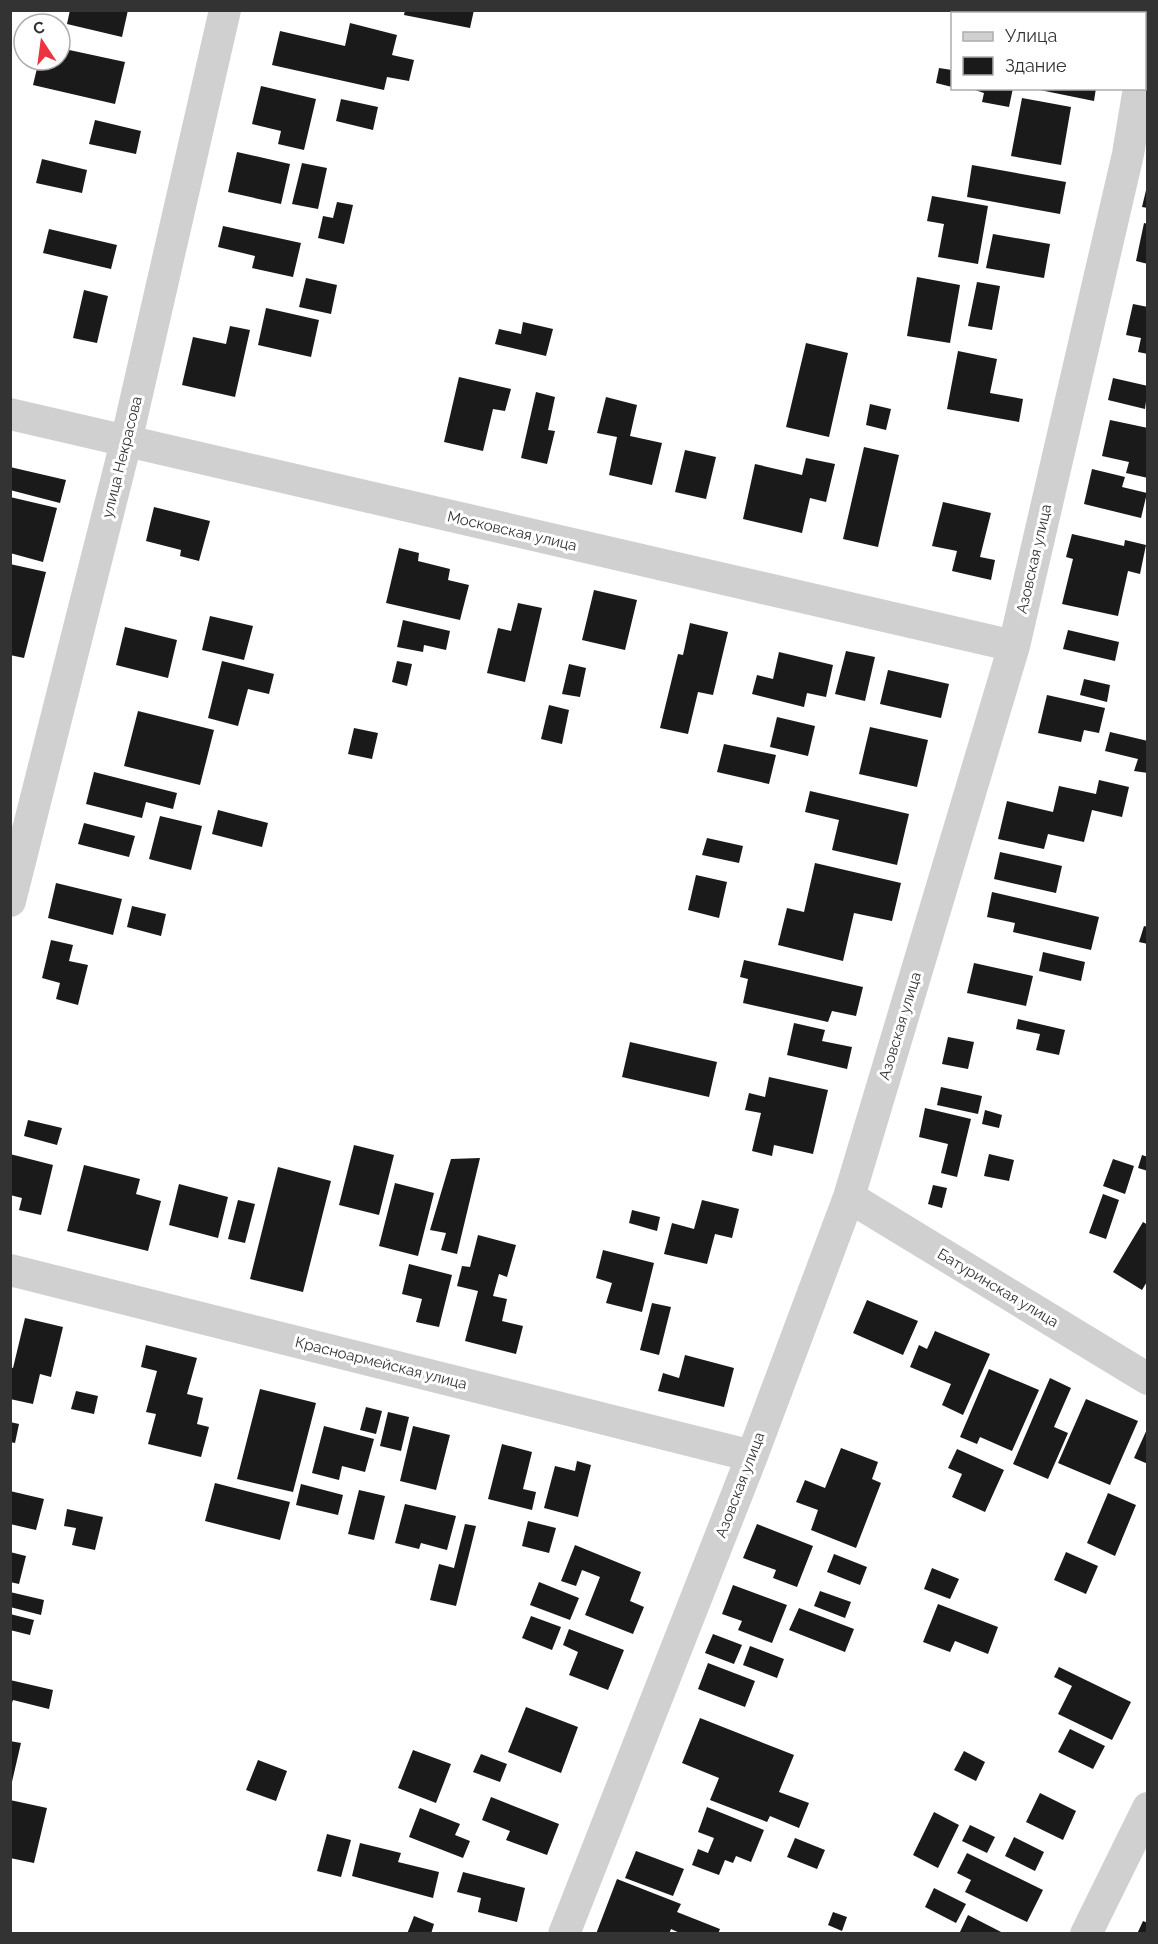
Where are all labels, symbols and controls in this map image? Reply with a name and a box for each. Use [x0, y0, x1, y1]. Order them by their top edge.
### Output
north arrow [12, 12, 72, 72]
legend [951, 12, 1146, 90]
text: С [31, 17, 46, 38]
text: Улица [1005, 25, 1057, 46]
text: Здание [1005, 55, 1067, 76]
street label: улица Некрасова [98, 394, 146, 520]
street label: Азовская улица [1013, 503, 1055, 615]
street label: Московская улица [445, 507, 579, 555]
street label: Азовская улица [875, 970, 925, 1082]
street label: Батуринская улица [934, 1245, 1062, 1331]
street label: Красноармейская улица [293, 1333, 469, 1393]
street label: Азовская улица [712, 1430, 768, 1540]

